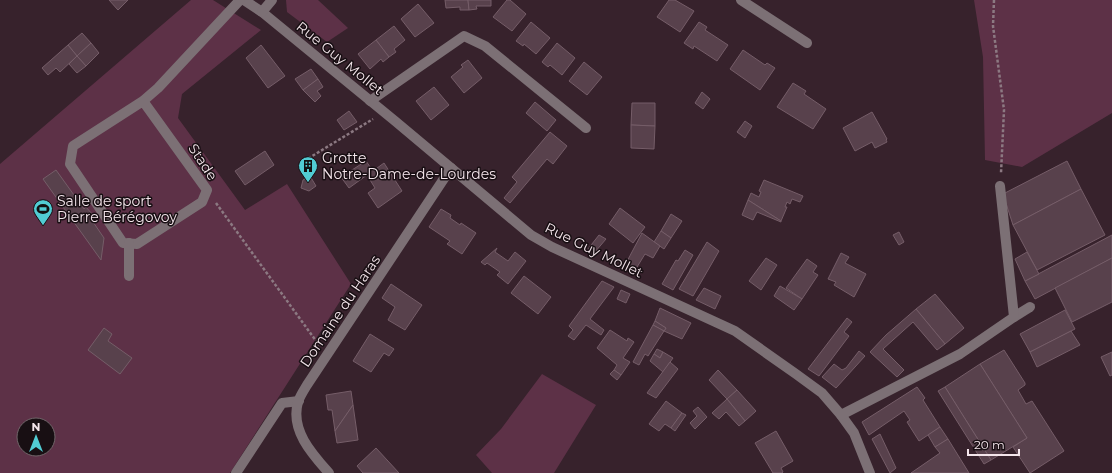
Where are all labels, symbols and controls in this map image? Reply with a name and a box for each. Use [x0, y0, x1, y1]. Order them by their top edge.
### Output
street label: Rue Guy Mollet [293, 17, 387, 99]
street label: Stade [184, 140, 222, 184]
place label: Grotte Notre-Dame-de-Lourdes [322, 149, 496, 183]
building icon: Grotte Notre-Dame-de-Lourdes [297, 155, 319, 183]
place label: Salle de sport Pierre Bérégovoy [57, 192, 177, 226]
sports icon: Salle de sport Pierre Bérégovoy [32, 198, 54, 226]
street label: Rue Guy Mollet [542, 218, 646, 282]
street label: Domaine du Haras [296, 251, 384, 370]
north arrow [16, 417, 56, 457]
text: N [32, 420, 40, 434]
scale bar [968, 431, 1019, 457]
text: 20 m [974, 437, 1005, 452]

